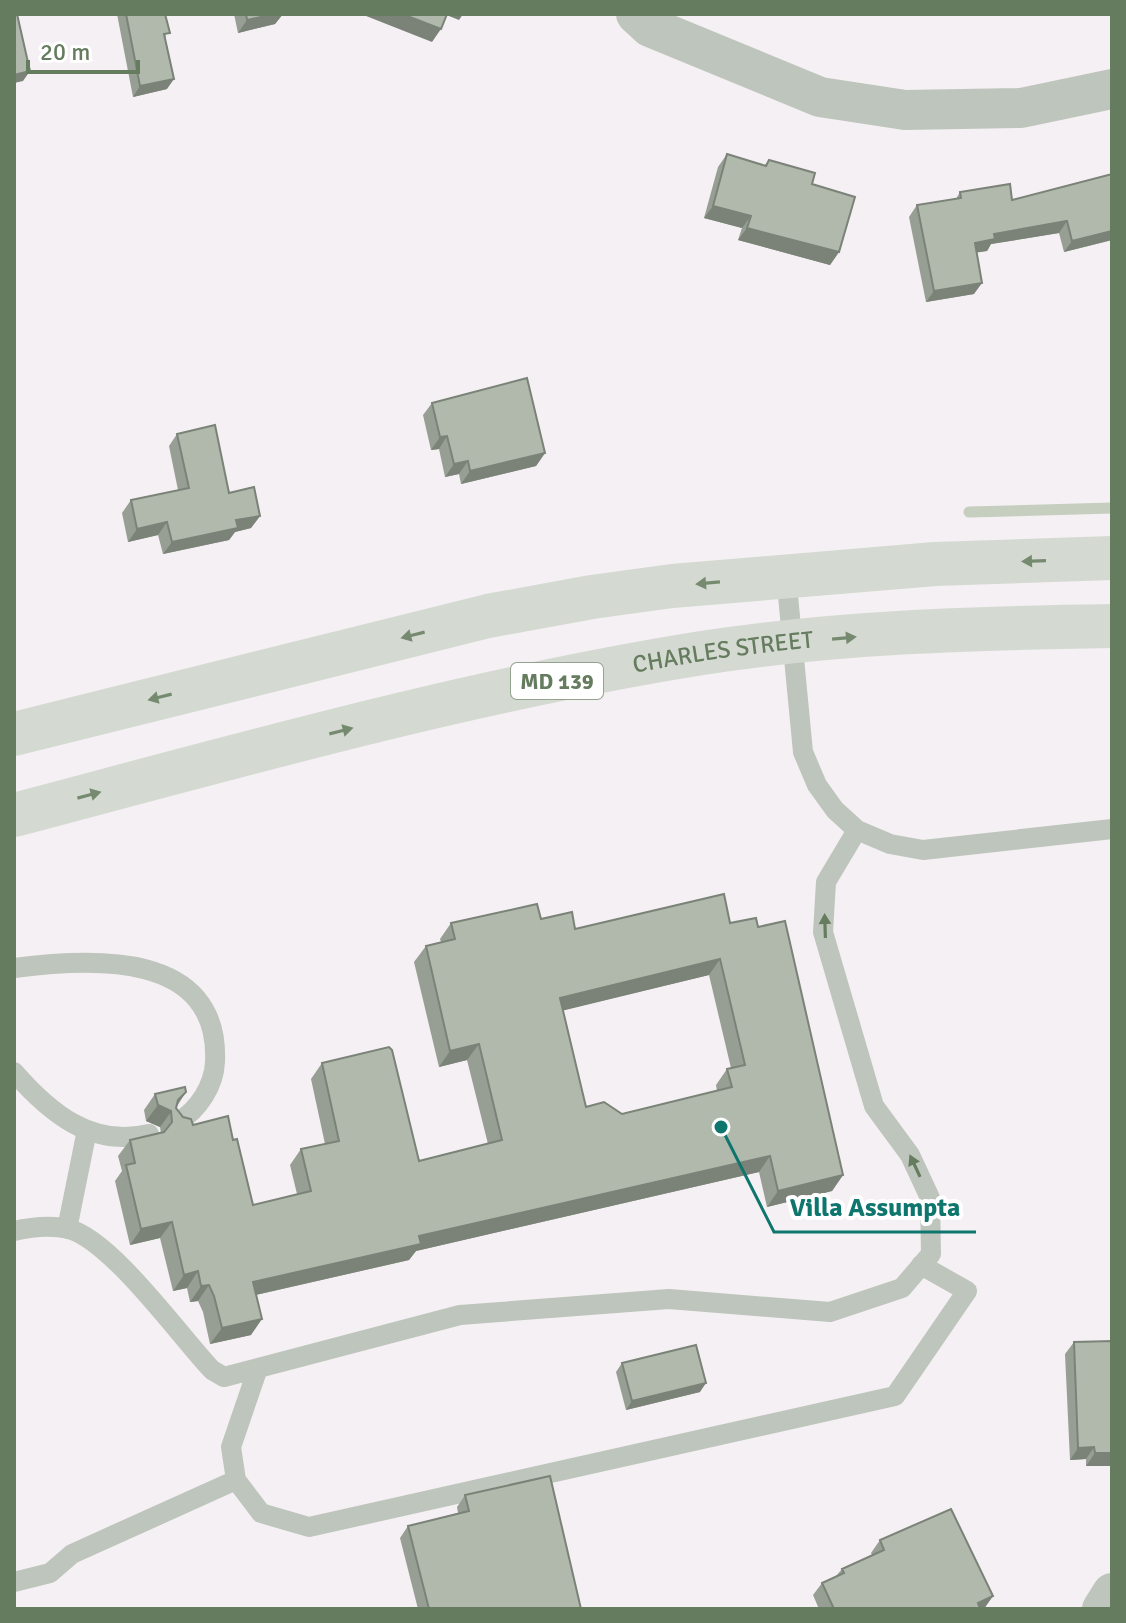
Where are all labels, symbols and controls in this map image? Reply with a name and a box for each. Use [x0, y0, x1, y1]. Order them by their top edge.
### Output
scale bar [28, 24, 138, 74]
text: 20 m [40, 37, 90, 67]
one-way arrow [1021, 554, 1046, 567]
one-way arrow [695, 576, 720, 589]
street label: CHARLES STREET [630, 624, 815, 680]
one-way arrow [400, 629, 425, 642]
one-way arrow [832, 631, 857, 644]
road number: MD 139 [511, 663, 603, 699]
one-way arrow [148, 692, 173, 704]
one-way arrow [329, 724, 354, 736]
one-way arrow [77, 788, 102, 800]
one-way arrow [818, 913, 831, 938]
one-way arrow [908, 1154, 922, 1177]
callout: Villa Assumpta [774, 1182, 976, 1232]
text: Villa Assumpta [790, 1192, 960, 1224]

